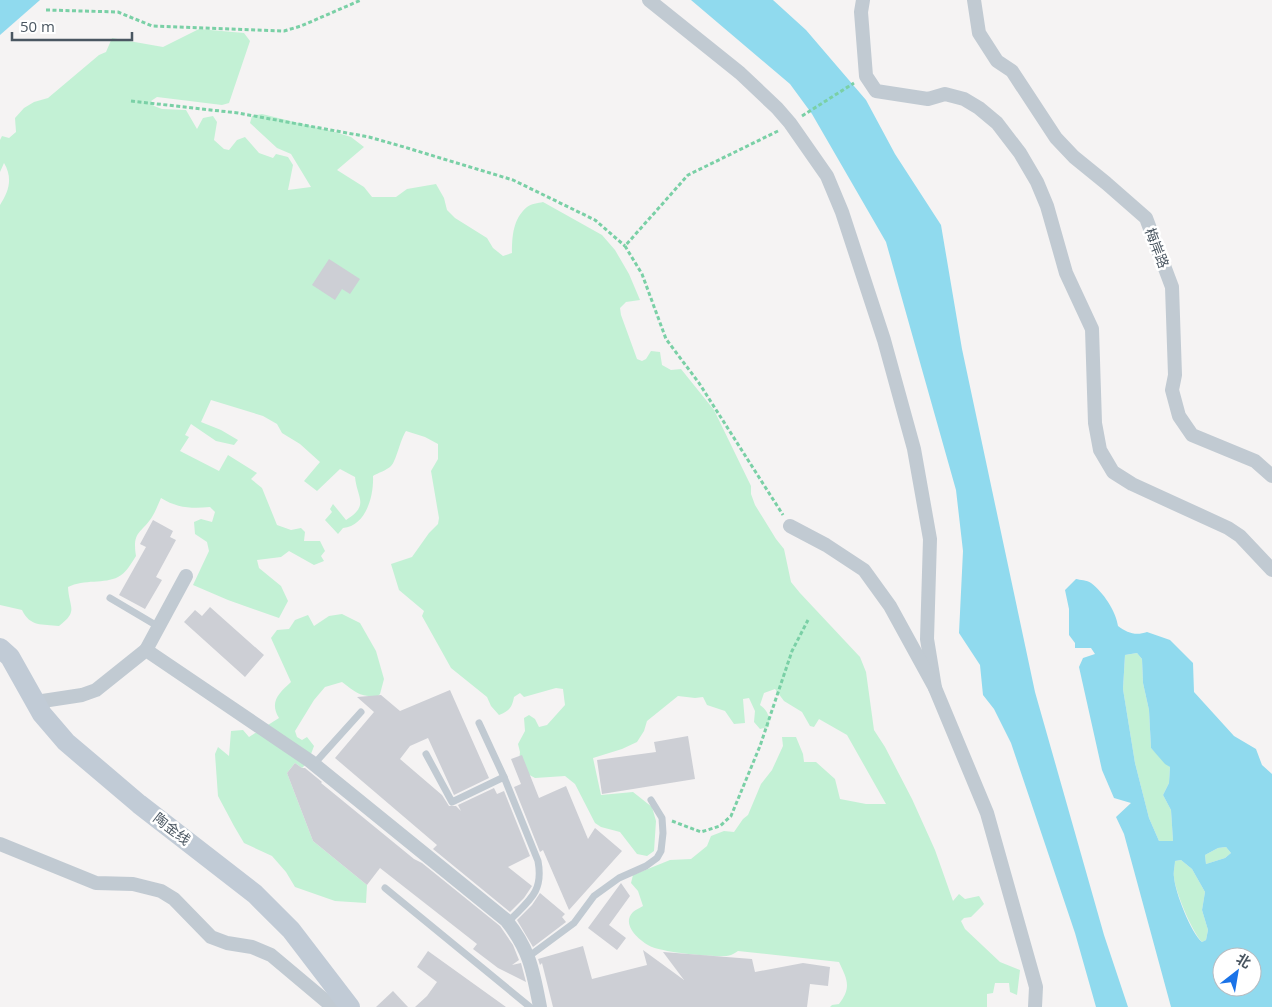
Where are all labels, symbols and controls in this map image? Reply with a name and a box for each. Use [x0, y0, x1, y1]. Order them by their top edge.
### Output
scale bar [12, 10, 132, 42]
text: 50 m [20, 16, 55, 36]
street label: 梅岸路 [1141, 225, 1174, 271]
street label: 陶金线 [150, 808, 195, 849]
north arrow [1212, 947, 1262, 997]
text: 北 [1233, 949, 1255, 972]

